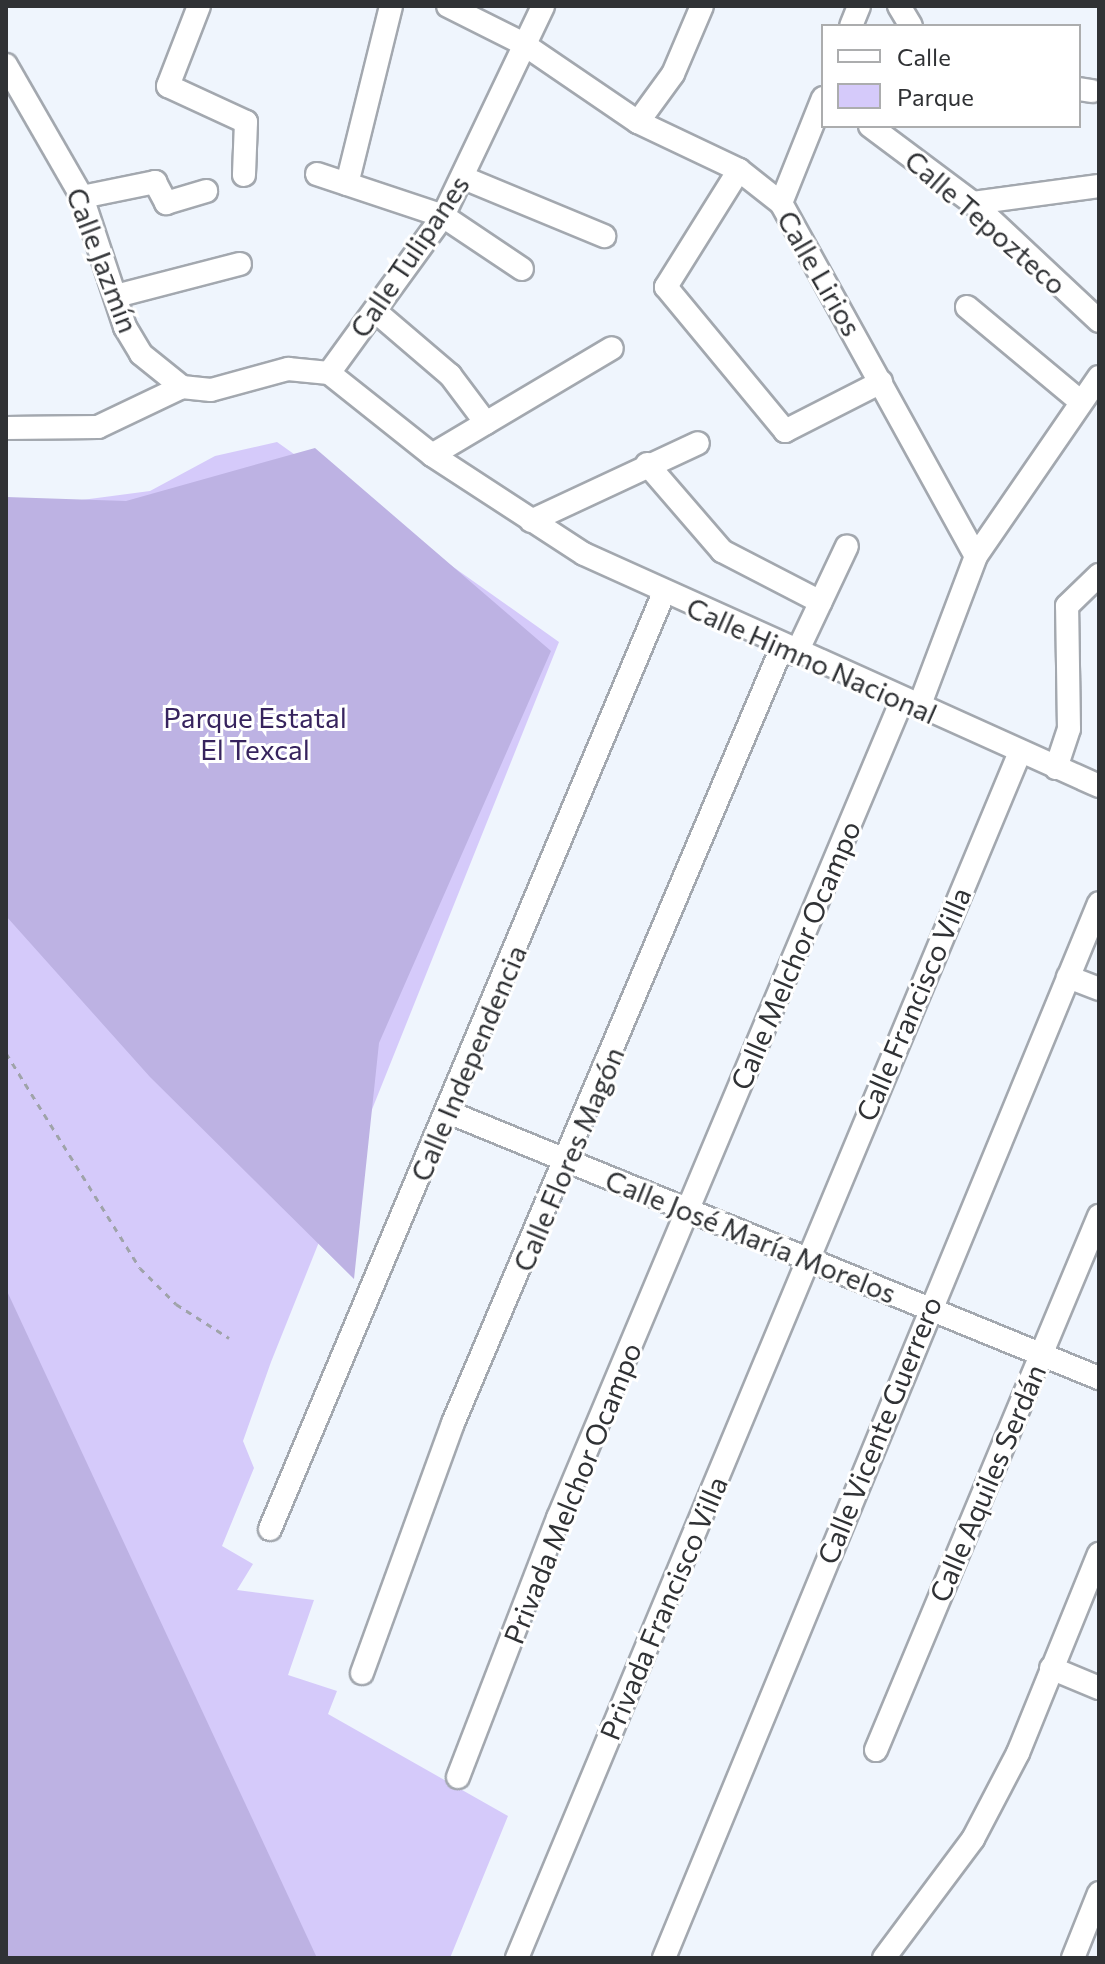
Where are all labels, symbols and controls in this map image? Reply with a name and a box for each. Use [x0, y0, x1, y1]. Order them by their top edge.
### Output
legend [821, 24, 1081, 128]
text: Calle [897, 42, 951, 71]
text: Parque [897, 82, 974, 111]
street label: Calle Tepozteco [899, 143, 1073, 301]
street label: Calle Tulipanes [342, 168, 476, 344]
street label: Calle Jazmín [60, 183, 146, 337]
street label: Calle Lirios [771, 204, 869, 342]
street label: Calle Himno Nacional [682, 590, 942, 730]
park label: Parque Estatal El Texcal [163, 700, 347, 766]
street label: Calle Melchor Ocampo [723, 815, 867, 1095]
street label: Calle Francisco Villa [849, 882, 977, 1126]
street label: Calle Independencia [403, 940, 533, 1186]
street label: Calle Flores Magón [506, 1042, 630, 1276]
street label: Calle José María Morelos [601, 1162, 901, 1310]
street label: Calle Vicente Guerrero [810, 1291, 948, 1569]
street label: Privada Melchor Ocampo [496, 1338, 648, 1648]
street label: Calle Aquiles Serdán [922, 1359, 1052, 1607]
street label: Privada Francisco Villa [592, 1471, 734, 1745]

